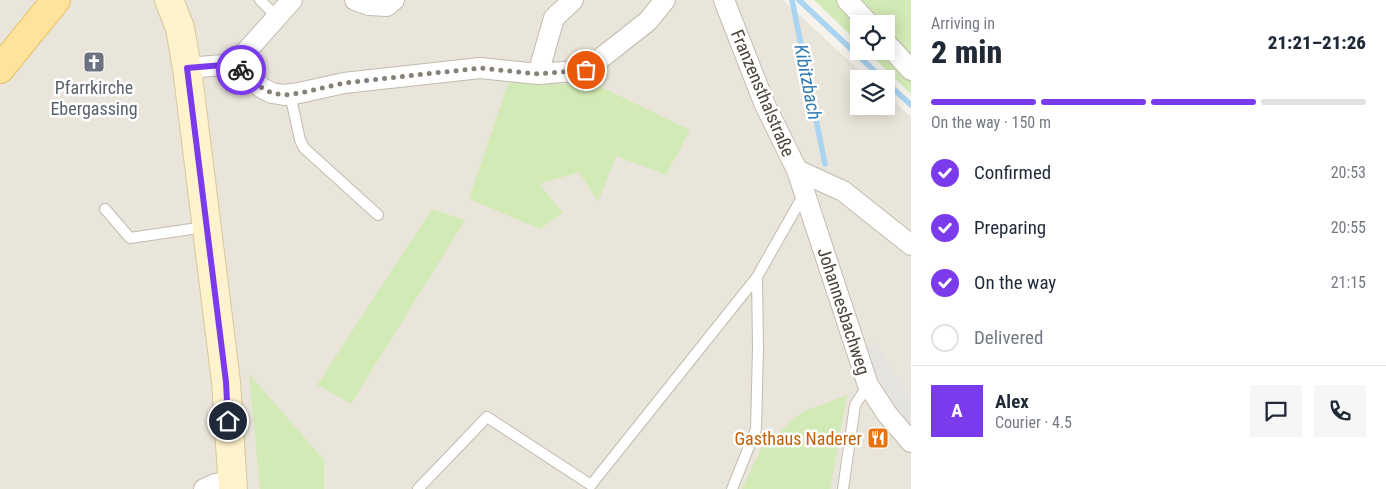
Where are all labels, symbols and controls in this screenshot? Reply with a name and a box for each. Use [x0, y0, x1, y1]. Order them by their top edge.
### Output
text: Arriving in [931, 14, 995, 33]
map controls [850, 15, 895, 115]
button: locate [850, 15, 895, 60]
street label: Franzensthalstraße [727, 26, 799, 160]
text: 21:21–21:26 [1268, 31, 1366, 54]
text: 2 min [931, 33, 1002, 71]
water label: Kibitzbach [789, 42, 827, 122]
courier [216, 45, 266, 95]
pin [565, 49, 607, 91]
church icon: Pfarrkirche Ebergassing [82, 50, 106, 74]
icon: bike [227, 56, 255, 84]
icon: bag [572, 56, 600, 84]
button: layers [850, 70, 895, 115]
place label: Pfarrkirche Ebergassing [50, 77, 138, 119]
text: On the way · 150 m [931, 113, 1051, 132]
icon: check [931, 159, 959, 187]
text: Confirmed [974, 161, 1051, 184]
text: 20:53 [1331, 163, 1366, 182]
icon: check [931, 214, 959, 242]
text: Preparing [974, 216, 1046, 239]
text: 20:55 [1331, 218, 1366, 237]
street label: Johannesbachweg [814, 245, 874, 377]
icon: check [931, 269, 959, 297]
text: On the way [974, 271, 1056, 294]
text: 21:15 [1331, 273, 1366, 292]
text: Delivered [974, 326, 1043, 349]
button: chat [1250, 385, 1302, 437]
button: phone [1314, 385, 1366, 437]
text: Alex [995, 390, 1029, 413]
text: A [951, 399, 963, 422]
pin [207, 400, 249, 442]
icon: home [214, 407, 242, 435]
text: Courier · 4.5 [995, 413, 1072, 432]
restaurant icon: Gasthaus Naderer [866, 426, 890, 450]
place label: Gasthaus Naderer [734, 428, 863, 449]

